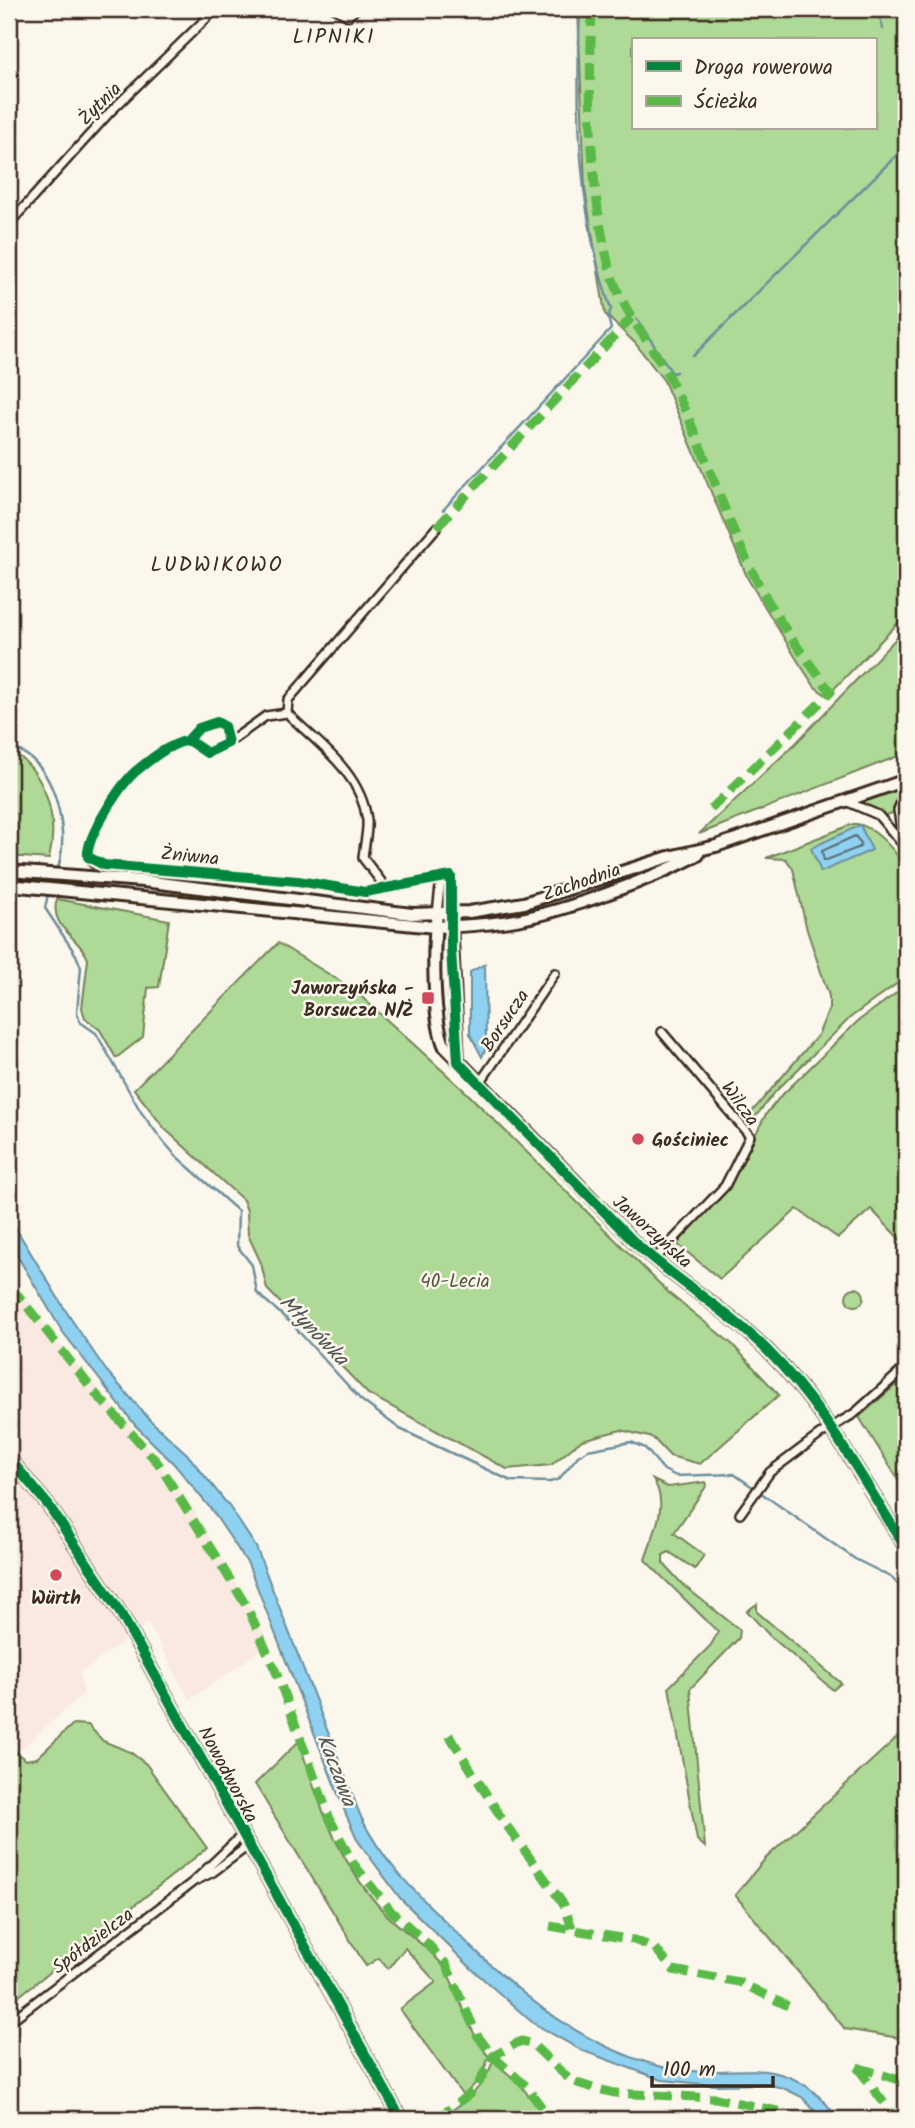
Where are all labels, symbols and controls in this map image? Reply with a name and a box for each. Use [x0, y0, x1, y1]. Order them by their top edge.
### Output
district label: LIPNIKI [292, 21, 376, 54]
legend [632, 38, 876, 130]
text: Droga rowerowa [694, 52, 833, 85]
street label: Żytnia [72, 76, 129, 133]
text: Ścieżka [694, 86, 758, 119]
district label: LUDWIKOWO [150, 549, 284, 582]
street label: Żniwna [159, 839, 220, 875]
street label: Zachodnia [538, 856, 625, 910]
place label: Jaworzyńska - Borsucza N/Ż [291, 974, 414, 1026]
street label: Borsucza [474, 984, 538, 1059]
marker: Jaworzyńska - Borsucza N/Ż [420, 990, 436, 1006]
street label: Wilcza [713, 1075, 766, 1133]
place label: Gościniec [652, 1126, 729, 1156]
marker: Gościniec [630, 1131, 646, 1147]
street label: Jaworzyńska [605, 1188, 698, 1277]
park label: 40-Lecia [420, 1267, 490, 1297]
water label: Młynówka [270, 1288, 356, 1375]
marker: Würth [48, 1567, 64, 1583]
place label: Würth [31, 1584, 81, 1614]
street label: Nowodworska [189, 1721, 265, 1829]
water label: Kaczawa [307, 1730, 365, 1812]
street label: Spółdzielcza [46, 1901, 141, 1982]
scale bar [652, 2044, 773, 2088]
text: 100 m [663, 2054, 716, 2087]

